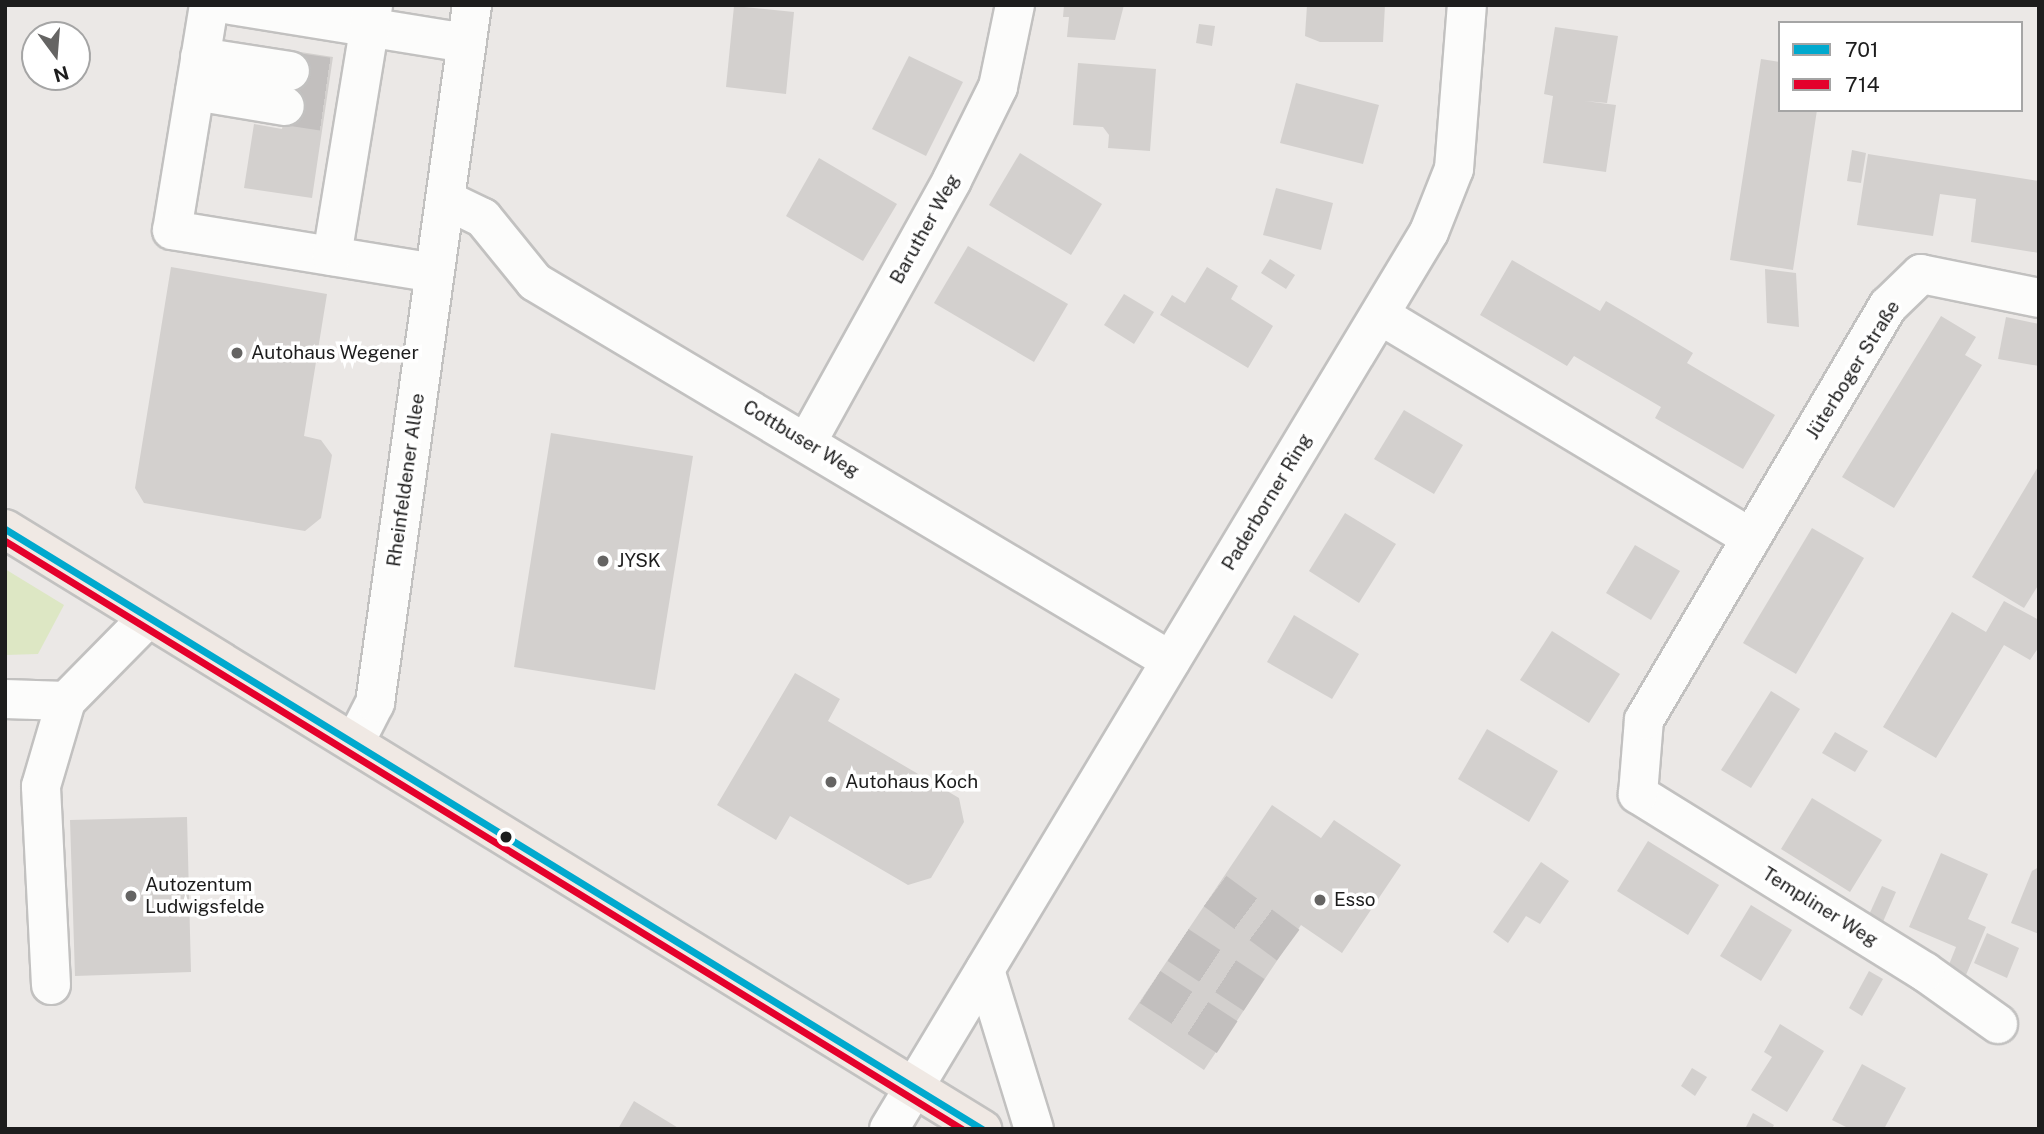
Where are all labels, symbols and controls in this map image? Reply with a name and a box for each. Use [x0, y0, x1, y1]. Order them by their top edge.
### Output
north arrow [21, 21, 91, 91]
legend [1778, 21, 2023, 112]
text: 701 [1845, 37, 1879, 62]
text: N [51, 62, 71, 87]
text: 714 [1845, 72, 1880, 97]
street label: Baruther Weg [885, 170, 965, 288]
street label: Jüterboger Straße [1801, 296, 1905, 444]
place label: Autohaus Wegener [251, 342, 419, 364]
marker: Autohaus Wegener [229, 345, 245, 361]
street label: Rheinfeldener Allee [383, 392, 429, 568]
street label: Cottbuser Weg [739, 395, 863, 483]
street label: Paderborner Ring [1217, 429, 1317, 575]
place label: JYSK [617, 550, 661, 572]
marker: JYSK [595, 553, 611, 569]
place label: Autohaus Koch [845, 771, 978, 793]
marker: Autohaus Koch [823, 774, 839, 790]
unlabelled marker [499, 830, 513, 844]
street label: Templiner Weg [1758, 862, 1882, 952]
place label: Autozentum Ludwigsfelde [145, 874, 264, 918]
marker: Autozentum Ludwigsfelde [123, 888, 139, 904]
place label: Esso [1334, 889, 1376, 911]
marker: Esso [1312, 892, 1328, 908]

